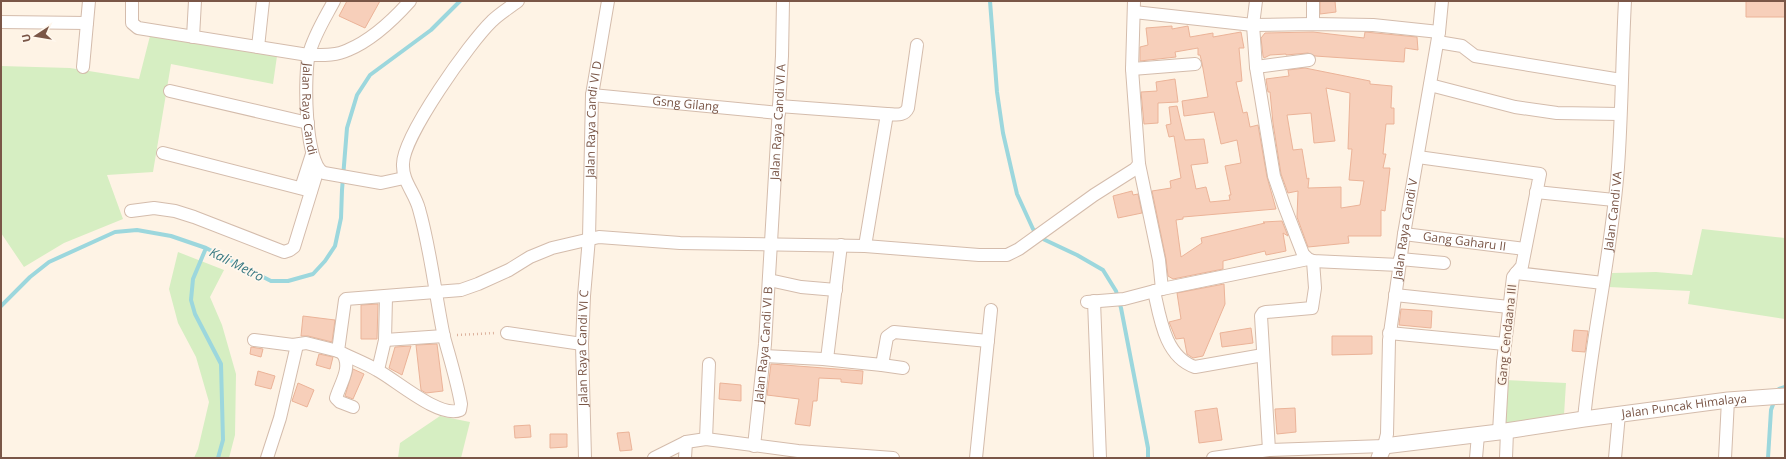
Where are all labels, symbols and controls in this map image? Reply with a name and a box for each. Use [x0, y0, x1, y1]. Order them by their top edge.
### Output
north arrow [16, 16, 56, 56]
text: U [18, 33, 34, 44]
street label: Jalan Raya Candi VI D [581, 60, 606, 179]
street label: Jalan Raya Candi [298, 61, 322, 157]
street label: Jalan Raya Candi VI A [766, 63, 790, 182]
street label: Gsng Gilang [652, 92, 720, 115]
street label: Jalan Candi VA [1599, 170, 1626, 253]
street label: Jalan Raya Candi V [1388, 176, 1422, 282]
street label: Gang Gaharu II [1422, 227, 1507, 255]
water label: Kali Metro [207, 243, 267, 285]
street label: Gang Cendaana III [1493, 283, 1520, 387]
street label: Jalan Raya Candi VI B [750, 286, 776, 404]
street label: Jalan Raya Candi VI C [573, 289, 593, 407]
street label: Jalan Puncak Himalaya [1620, 390, 1747, 422]

